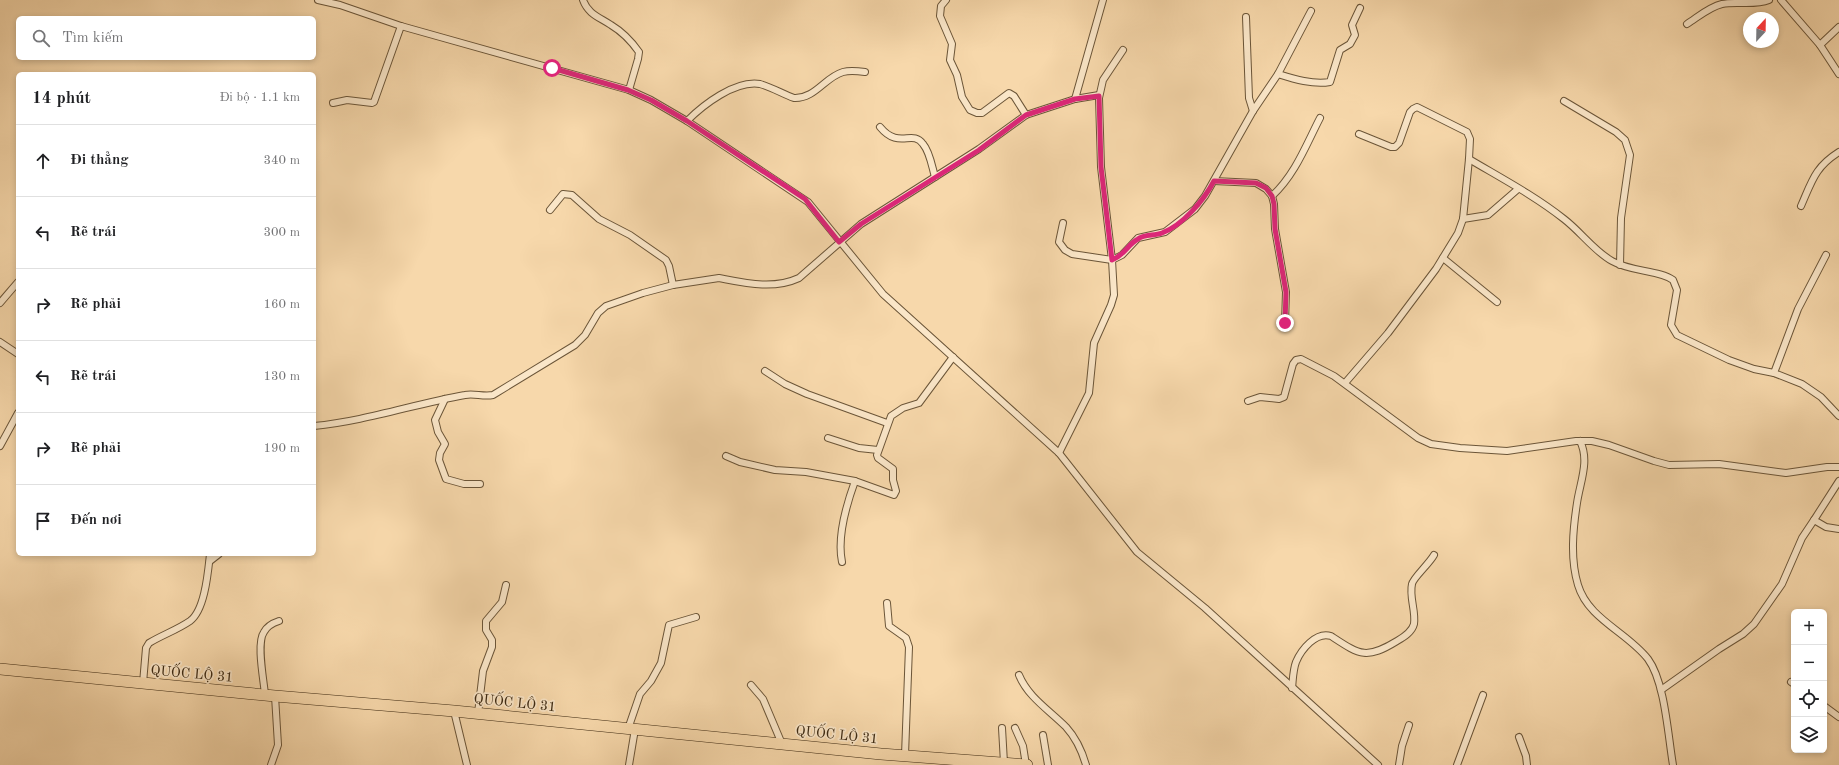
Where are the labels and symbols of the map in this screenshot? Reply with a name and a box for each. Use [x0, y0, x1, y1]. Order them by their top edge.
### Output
north arrow [1743, 12, 1779, 48]
route start [543, 59, 561, 77]
route end [1276, 314, 1294, 332]
street label: QUỐC LỘ 31 [150, 658, 234, 685]
street label: QUỐC LỘ 31 [473, 687, 557, 714]
street label: QUỐC LỘ 31 [795, 719, 879, 746]

